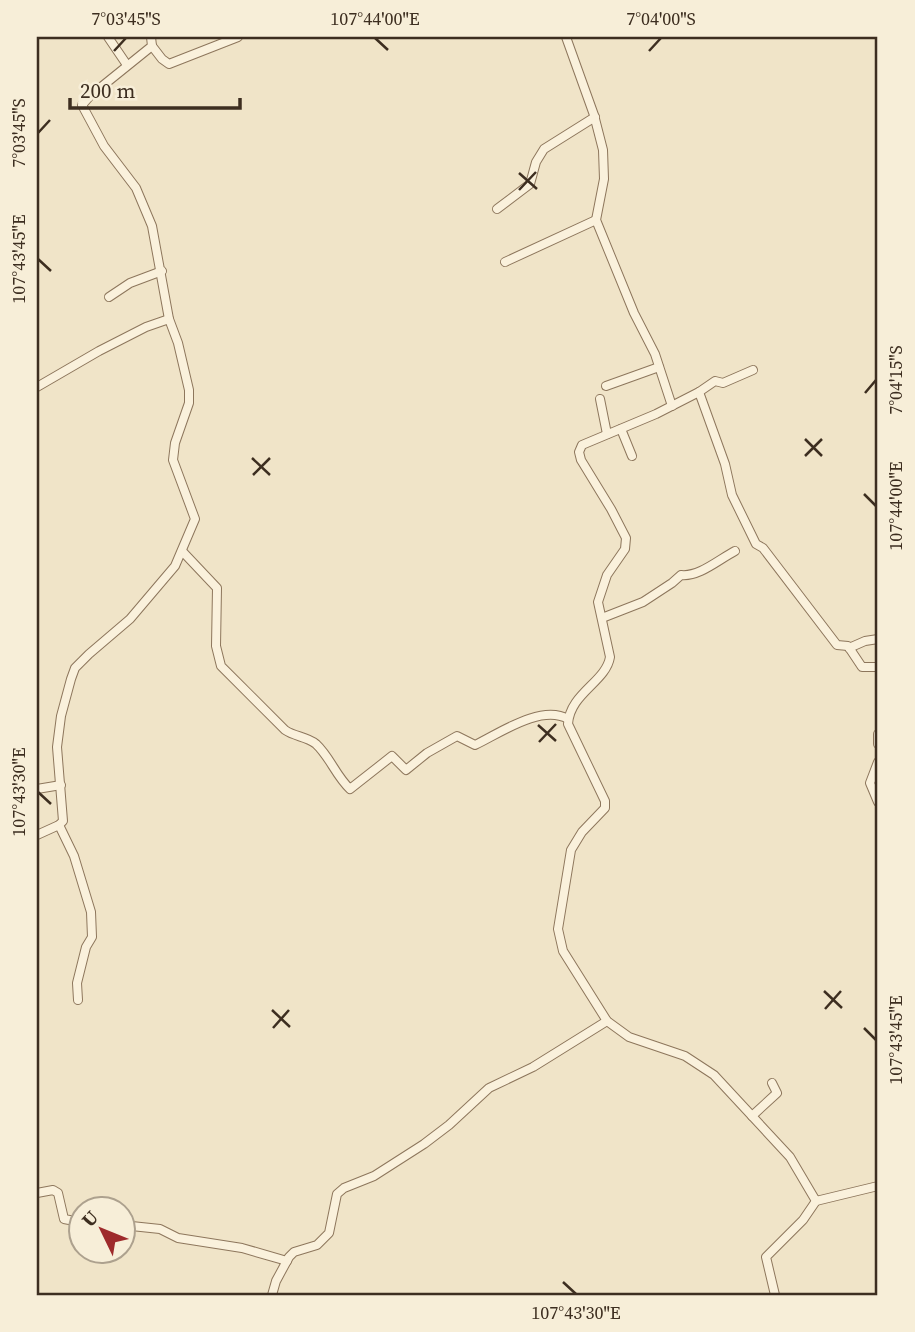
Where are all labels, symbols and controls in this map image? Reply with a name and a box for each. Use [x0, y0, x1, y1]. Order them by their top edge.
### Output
text: 7°03'45"S [91, 6, 161, 31]
text: 107°44'00"E [330, 6, 420, 31]
text: 7°04'00"S [626, 6, 696, 31]
scale bar [70, 66, 240, 110]
text: 200 m [80, 76, 135, 105]
text: 7°03'45"S [6, 98, 31, 168]
text: 107°43'45"E [6, 214, 31, 304]
text: 7°04'15"S [883, 345, 908, 415]
text: 107°44'00"E [883, 461, 908, 551]
text: 107°43'30"E [6, 747, 31, 837]
text: 107°43'45"E [883, 995, 908, 1085]
north arrow [66, 1196, 136, 1266]
text: U [75, 1204, 104, 1232]
text: 107°43'30"E [531, 1300, 621, 1325]

